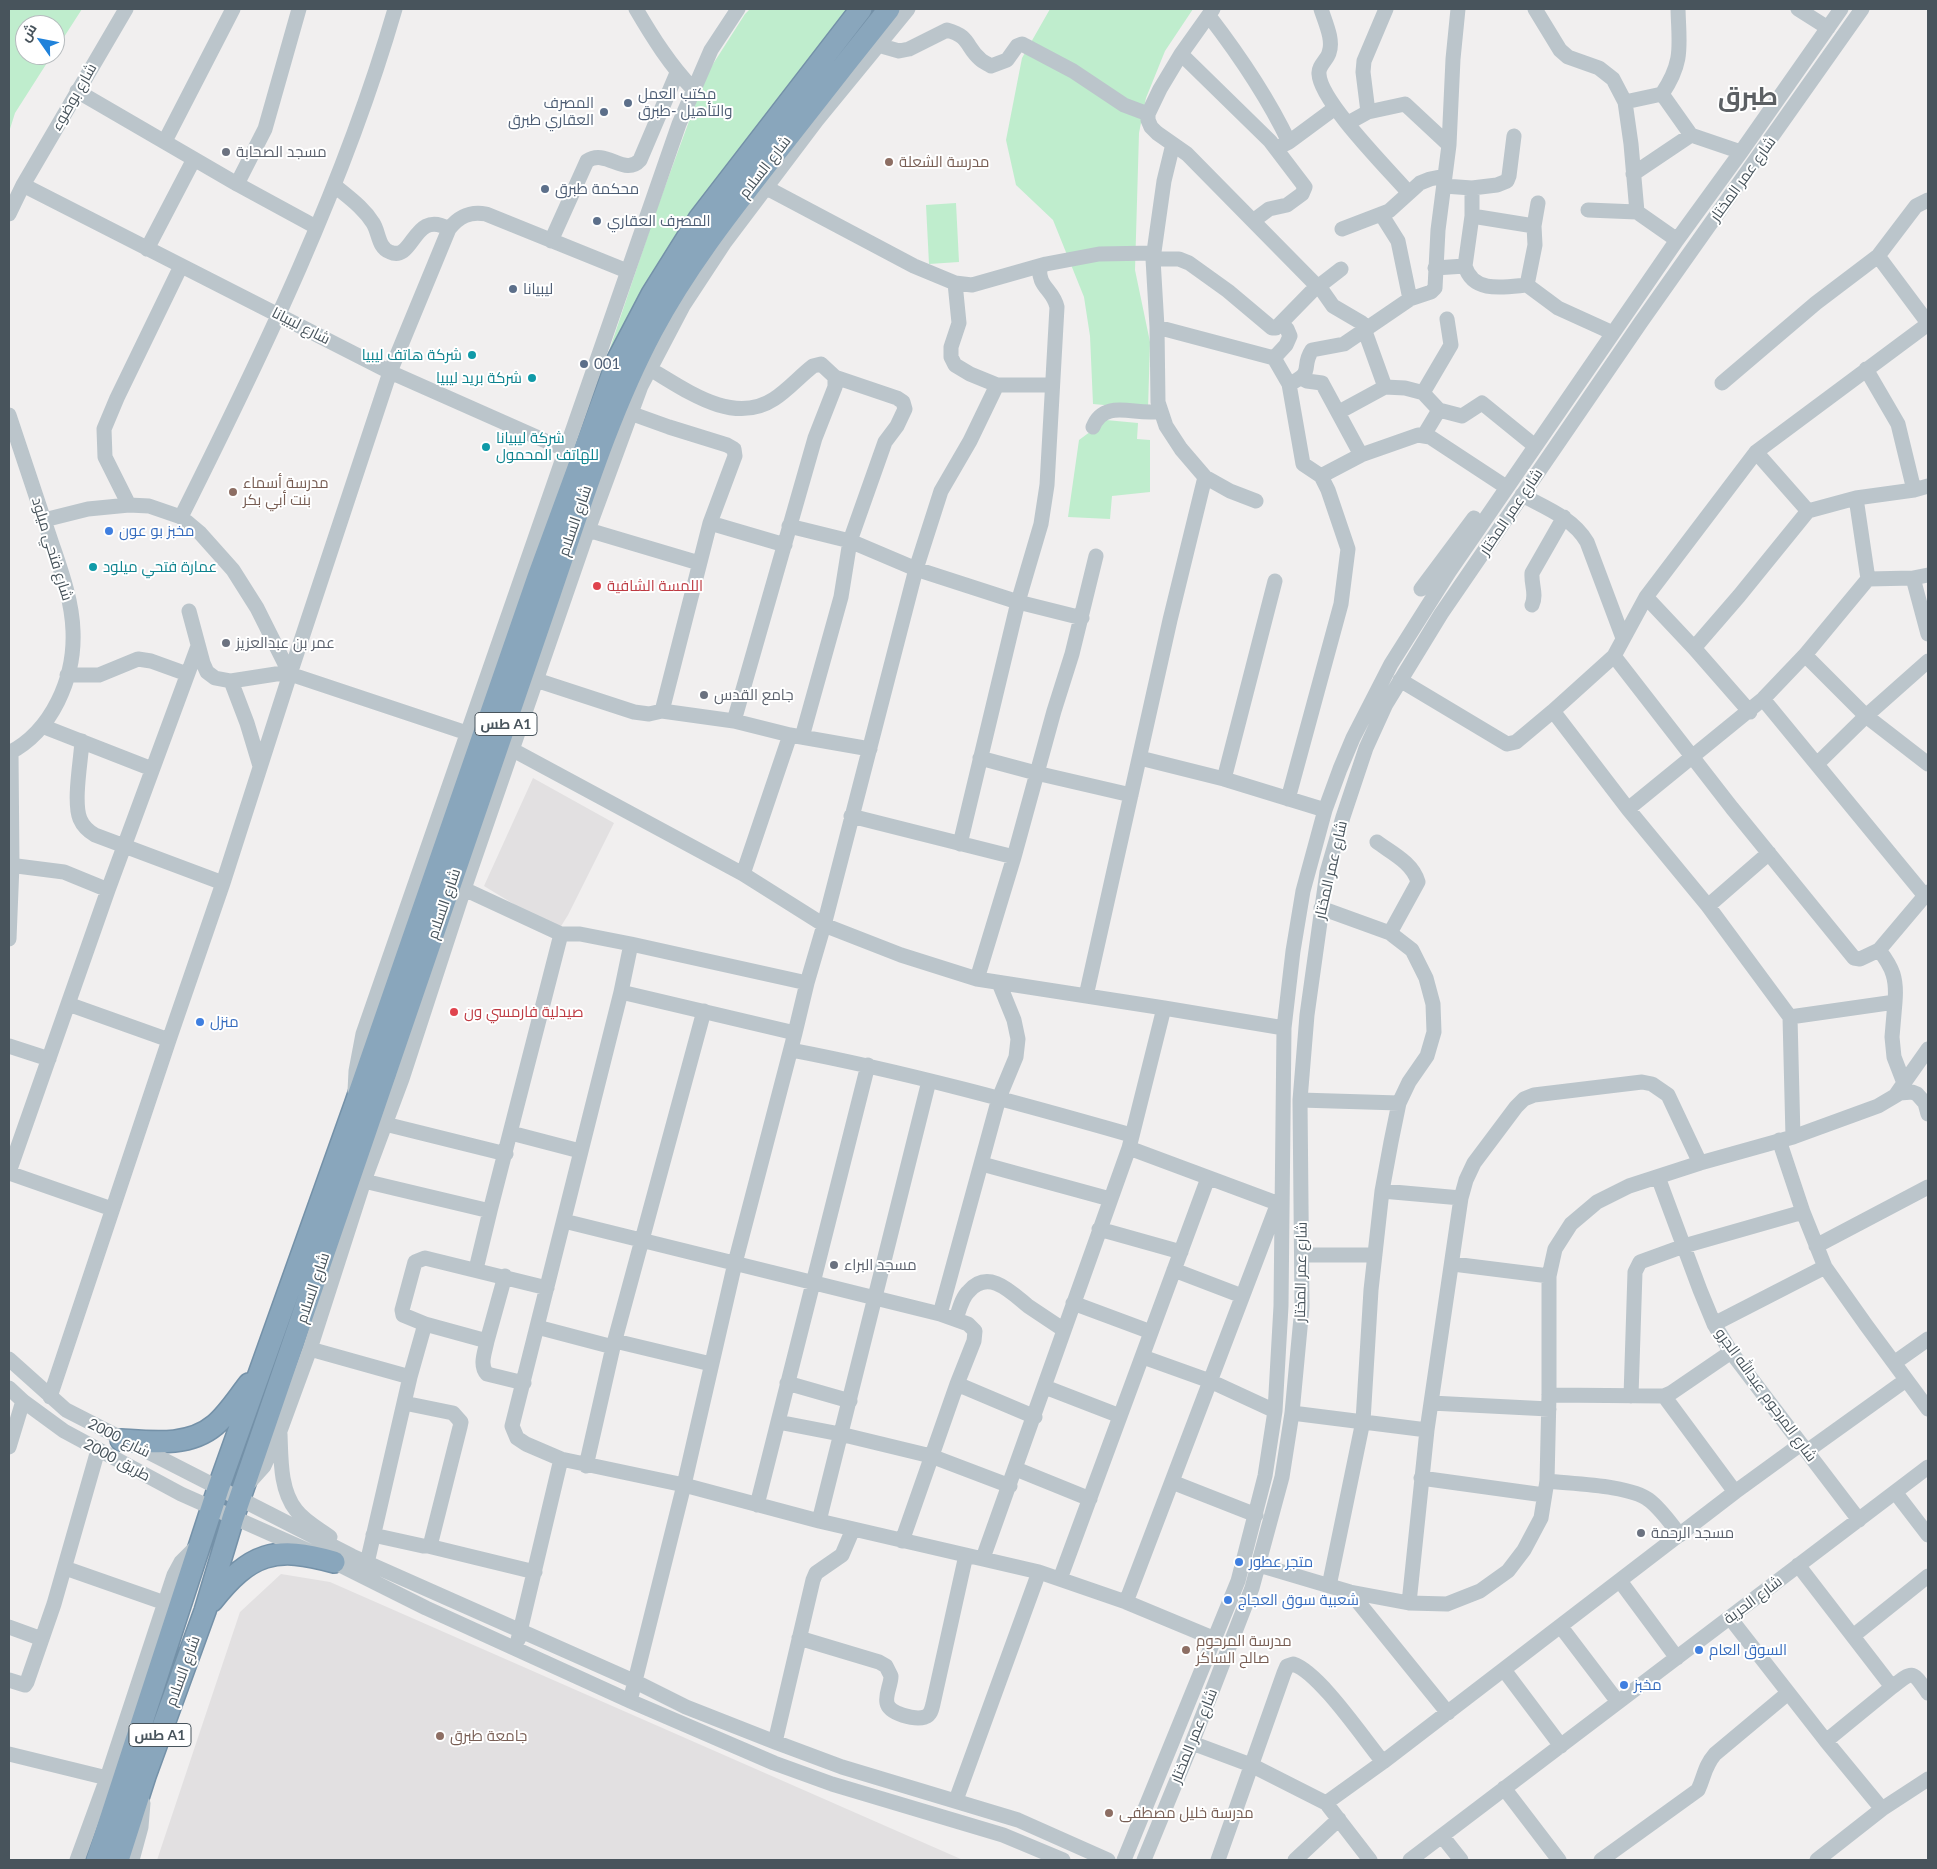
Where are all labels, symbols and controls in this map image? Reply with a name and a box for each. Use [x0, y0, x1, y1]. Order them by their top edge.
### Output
north arrow [15, 15, 65, 65]
text: ش [16, 20, 40, 44]
street label: شارع بوضوء [48, 60, 100, 134]
district label: طبرق [1718, 82, 1778, 112]
place label: مكتب العمل والتأهيل -طبرق [638, 85, 732, 120]
place label: المصرف العقاري طبرق [508, 94, 594, 129]
marker: مكتب العمل والتأهيل -طبرق [622, 97, 634, 109]
marker: المصرف العقاري طبرق [598, 106, 610, 118]
street label: شارع السلام [735, 133, 795, 201]
street label: شارع عمر المختار [1706, 133, 1780, 225]
place label: مسجد الصحابة [236, 143, 327, 161]
marker: مسجد الصحابة [220, 146, 232, 158]
place label: مدرسة الشعلة [899, 153, 989, 171]
marker: مدرسة الشعلة [883, 156, 895, 168]
place label: محكمة طبرق [555, 180, 639, 198]
marker: محكمة طبرق [539, 183, 551, 195]
place label: المصرف العقاري [607, 212, 710, 230]
marker: المصرف العقاري [591, 215, 603, 227]
place label: ليبيانا [523, 280, 553, 298]
marker: ليبيانا [507, 283, 519, 295]
street label: شارع ليبيانا [269, 304, 333, 348]
place label: شركة هاتف ليبيا [362, 346, 462, 364]
marker: شركة هاتف ليبيا [466, 349, 478, 361]
place label: 001 [594, 355, 620, 373]
marker: 001 [578, 358, 590, 370]
place label: شركة بريد ليبيا [436, 369, 522, 387]
marker: شركة بريد ليبيا [526, 372, 538, 384]
place label: شركة ليبيانا للهاتف المحمول [496, 429, 599, 464]
marker: شركة ليبيانا للهاتف المحمول [480, 441, 492, 453]
street label: شارع عمر المختار [1475, 465, 1547, 559]
place label: مدرسة أسماء بنت أبي بكر [243, 474, 329, 509]
street label: شارع السلام [555, 483, 595, 559]
marker: مدرسة أسماء بنت أبي بكر [227, 486, 239, 498]
street label: شارع فتحي ميلود [28, 495, 76, 603]
place label: مخبز بو عون [119, 522, 194, 540]
marker: مخبز بو عون [103, 525, 115, 537]
place label: عمارة فتحي ميلود [103, 558, 217, 576]
marker: عمارة فتحي ميلود [87, 561, 99, 573]
place label: اللمسة الشافية [607, 577, 703, 595]
marker: اللمسة الشافية [591, 580, 603, 592]
place label: عمر بن عبدالعزيز [236, 634, 335, 652]
marker: عمر بن عبدالعزيز [220, 637, 232, 649]
place label: جامع القدس [714, 686, 794, 704]
marker: جامع القدس [698, 689, 710, 701]
road number: طس A1 [475, 712, 537, 736]
street label: شارع عمر المختار [1311, 819, 1351, 921]
street label: شارع السلام [424, 866, 464, 942]
place label: صيدلية فارمسي ون [464, 1003, 584, 1021]
marker: صيدلية فارمسي ون [448, 1006, 460, 1018]
place label: منزل [210, 1013, 239, 1031]
marker: منزل [194, 1016, 206, 1028]
street label: شارع عمر المختار [1291, 1222, 1311, 1322]
street label: شارع السلام [293, 1250, 333, 1326]
place label: مسجد البراء [844, 1256, 917, 1274]
marker: مسجد البراء [828, 1259, 840, 1271]
street label: شارع المرحوم عبدالله الجرو [1711, 1325, 1821, 1465]
street label: شارع 2000 [85, 1415, 153, 1461]
street label: طريق 2000 [81, 1435, 153, 1485]
place label: مسجد الرحمة [1651, 1524, 1734, 1542]
marker: مسجد الرحمة [1635, 1527, 1647, 1539]
place label: متجر عطور [1249, 1553, 1313, 1571]
marker: متجر عطور [1233, 1556, 1245, 1568]
street label: شارع الحرية [1720, 1572, 1786, 1628]
place label: شعبية سوق العجاج [1238, 1591, 1359, 1609]
marker: شعبية سوق العجاج [1222, 1594, 1234, 1606]
place label: مدرسة المرحوم صالح الساكر [1196, 1632, 1292, 1667]
street label: شارع السلام [162, 1633, 204, 1709]
place label: السوق العام [1709, 1641, 1787, 1659]
marker: مدرسة المرحوم صالح الساكر [1180, 1644, 1192, 1656]
marker: السوق العام [1693, 1644, 1705, 1656]
place label: مخبز [1634, 1676, 1662, 1694]
marker: مخبز [1618, 1679, 1630, 1691]
street label: شارع عمر المختار [1167, 1686, 1221, 1786]
road number: طس A1 [129, 1724, 191, 1746]
place label: جامعة طبرق [450, 1727, 527, 1745]
marker: جامعة طبرق [434, 1730, 446, 1742]
place label: مدرسة خليل مصطفى [1119, 1804, 1254, 1822]
marker: مدرسة خليل مصطفى [1103, 1807, 1115, 1819]

